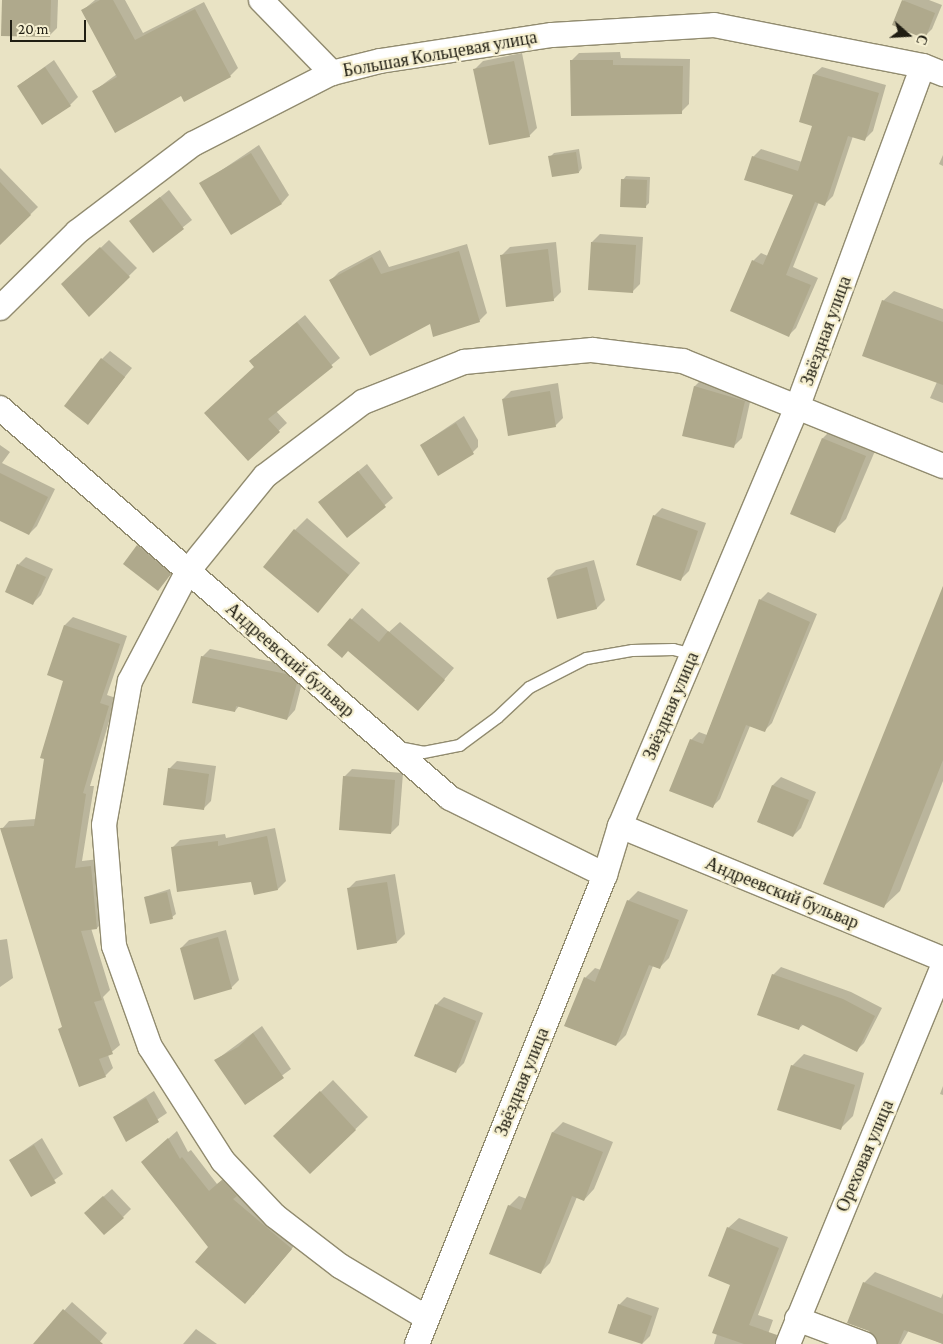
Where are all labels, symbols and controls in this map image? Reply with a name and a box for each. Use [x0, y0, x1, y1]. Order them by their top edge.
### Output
scale bar [12, 10, 89, 42]
north arrow [883, 10, 933, 60]
text: 20 m [18, 21, 49, 37]
street label: Большая Кольцевая улица [341, 26, 539, 82]
text: С [913, 32, 931, 47]
street label: Звёздная улица [796, 273, 856, 389]
street label: Андреевский бульвар [221, 598, 359, 722]
street label: Звёздная улица [639, 649, 703, 763]
street label: Андреевский бульвар [702, 852, 862, 934]
street label: Звёздная улица [490, 1025, 554, 1139]
street label: Ореховая улица [832, 1097, 898, 1215]

